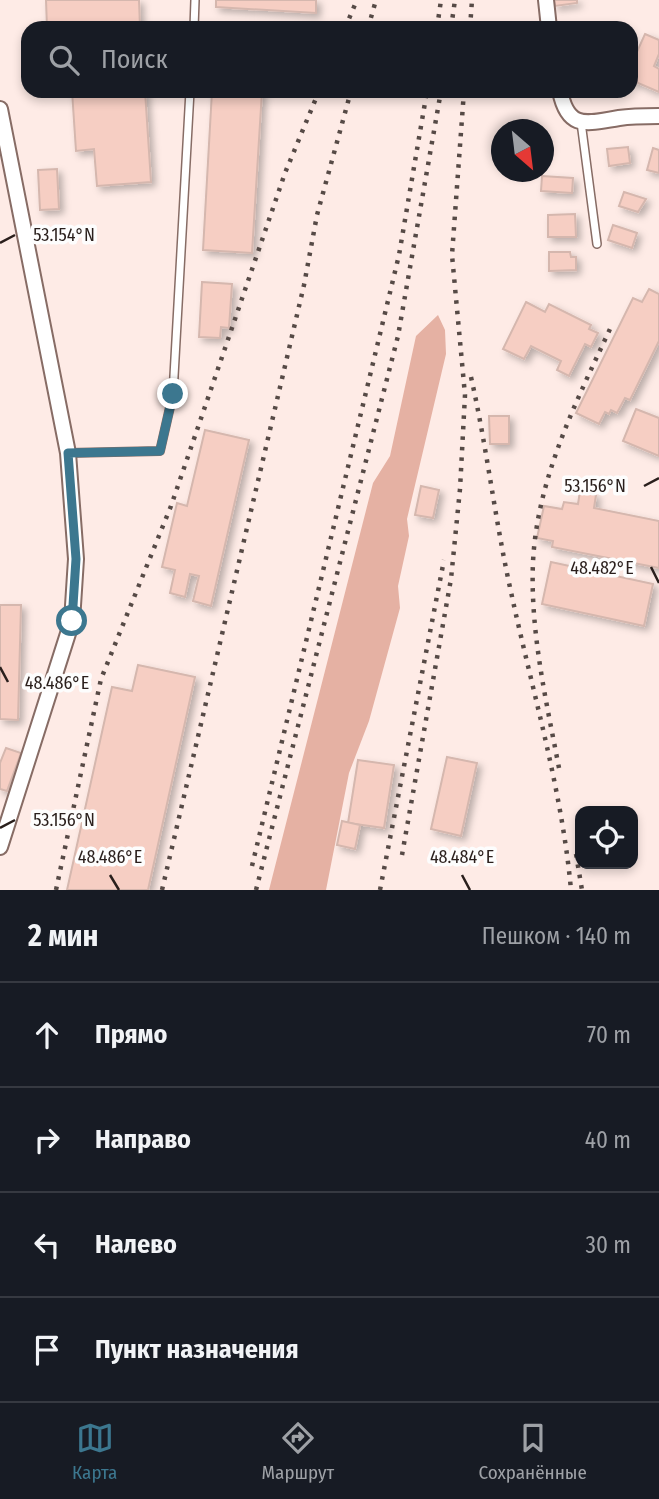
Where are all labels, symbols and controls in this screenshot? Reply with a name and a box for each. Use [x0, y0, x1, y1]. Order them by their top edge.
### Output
search box [21, 21, 638, 98]
icon: search [45, 41, 83, 79]
text: Поиск [101, 44, 168, 75]
north arrow [491, 119, 554, 182]
text: 53.154°N [33, 224, 95, 246]
route end [157, 378, 188, 409]
text: 53.156°N [564, 475, 626, 497]
text: 48.482°E [570, 557, 634, 579]
route start [56, 605, 87, 636]
text: 48.486°E [25, 672, 89, 694]
map controls [575, 806, 638, 869]
button: locate [575, 806, 638, 869]
text: 53.156°N [33, 809, 95, 831]
text: 48.486°E [78, 846, 142, 868]
text: 48.484°E [430, 846, 494, 868]
text: 2 мин [28, 918, 99, 954]
text: Пешком · 140 m [482, 922, 631, 950]
icon: ahead [28, 1016, 66, 1054]
text: Прямо [95, 1019, 167, 1050]
text: 70 m [587, 1021, 631, 1049]
icon: right [28, 1121, 66, 1159]
text: Направо [95, 1124, 191, 1155]
text: 40 m [585, 1126, 631, 1154]
icon: left [28, 1226, 66, 1264]
text: Налево [95, 1229, 177, 1260]
text: 30 m [586, 1231, 631, 1259]
icon: arrive [28, 1331, 66, 1369]
text: Пункт назначения [95, 1334, 299, 1365]
tab: Карта [72, 1419, 117, 1484]
tab: Маршрут [262, 1419, 334, 1484]
tab: Сохранённые [478, 1419, 587, 1484]

